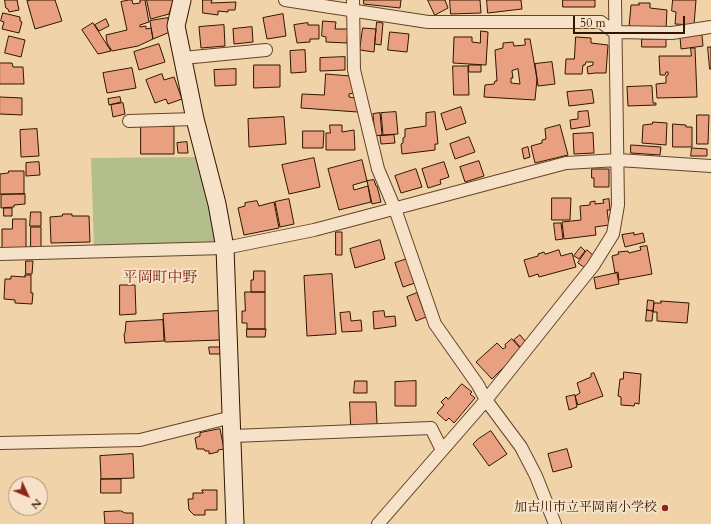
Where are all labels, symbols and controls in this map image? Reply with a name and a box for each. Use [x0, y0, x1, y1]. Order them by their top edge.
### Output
scale bar [575, 8, 687, 34]
text: 50 m [580, 15, 606, 31]
district label: 平岡町中野 [123, 270, 197, 288]
north arrow [8, 476, 48, 516]
text: N [28, 495, 45, 513]
place label: 加古川市立平岡南小学校 [514, 500, 657, 516]
marker: 加古川市立平岡南小学校 [660, 503, 670, 513]

